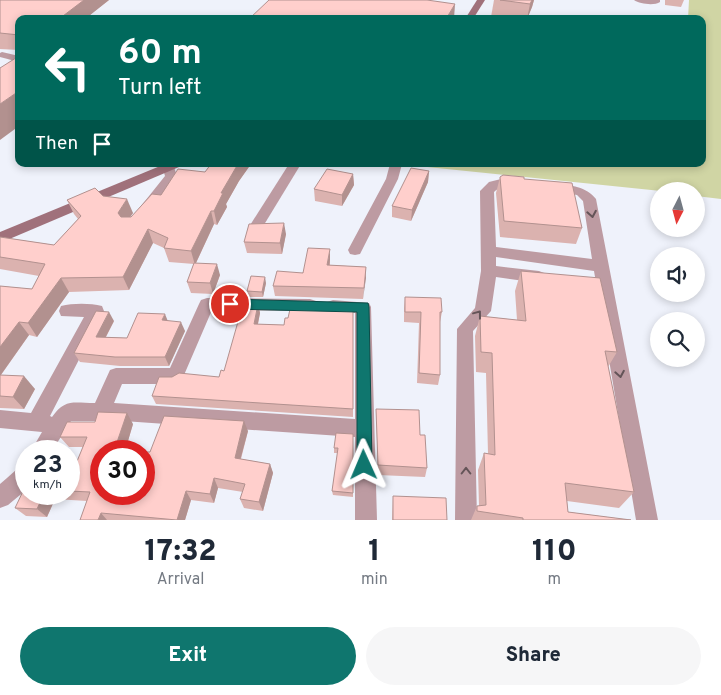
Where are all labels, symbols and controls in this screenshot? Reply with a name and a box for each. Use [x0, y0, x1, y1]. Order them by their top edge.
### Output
text: 60 m [118, 32, 202, 76]
icon: left [35, 35, 100, 100]
text: Turn left [118, 75, 201, 102]
icon: arrive [88, 130, 116, 158]
text: Then [35, 132, 78, 156]
north arrow [650, 182, 705, 238]
map controls [650, 182, 705, 367]
one-way arrow [586, 210, 596, 219]
button: sound [650, 247, 705, 302]
pin [209, 283, 251, 325]
icon: arrive [216, 290, 244, 318]
one-way arrow [472, 310, 481, 320]
button: search [650, 312, 705, 367]
one-way arrow [615, 370, 625, 379]
position arrow [337, 438, 389, 490]
speed limit sign: 30 [90, 440, 155, 505]
text: 23 [32, 450, 63, 482]
one-way arrow [461, 467, 471, 475]
text: km/h [33, 477, 62, 493]
text: 17:32 [144, 534, 217, 571]
text: 1 [368, 534, 380, 571]
text: 110 [532, 534, 577, 571]
text: Arrival [157, 570, 204, 590]
text: min [361, 570, 388, 590]
text: m [548, 570, 561, 590]
button: Exit [20, 627, 356, 685]
button: Share [366, 627, 701, 685]

